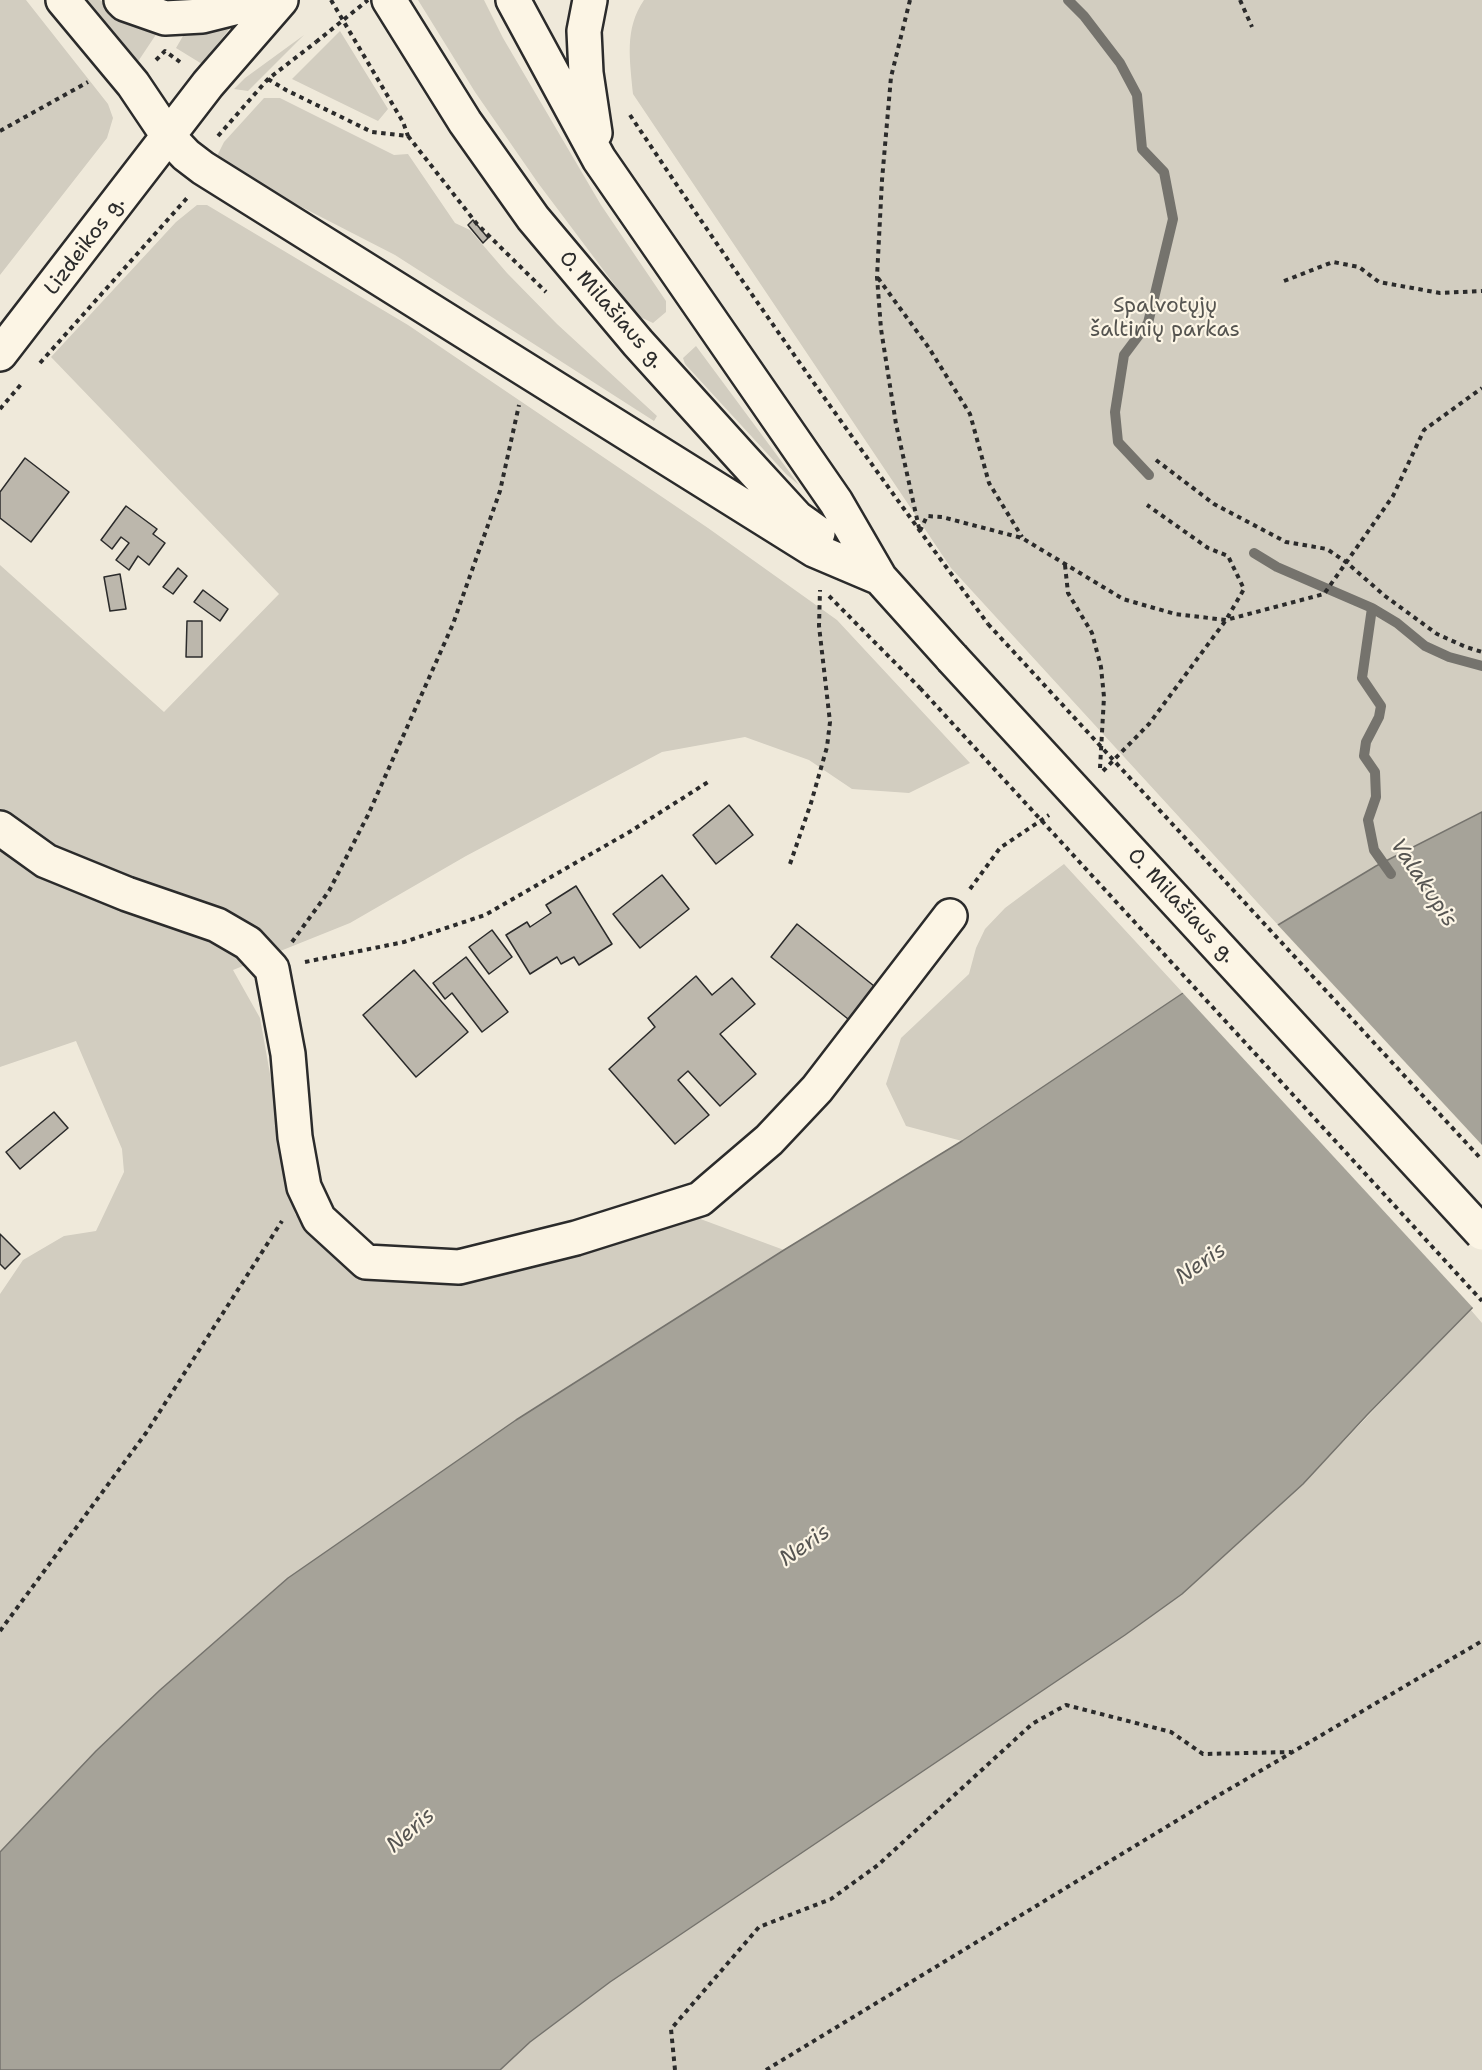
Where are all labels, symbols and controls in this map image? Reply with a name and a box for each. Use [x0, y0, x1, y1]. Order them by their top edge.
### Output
street label: Lizdeikos g. [40, 191, 130, 301]
street label: O. Milašiaus g. [553, 246, 669, 374]
park label: Spalvotųjų šaltinių parkas [1090, 294, 1240, 344]
water label: Valakupis [1384, 834, 1462, 932]
street label: O. Milašiaus g. [1121, 843, 1241, 969]
water label: Neris [1171, 1237, 1231, 1291]
water label: Neris [775, 1519, 835, 1573]
water label: Neris [381, 1803, 441, 1859]

